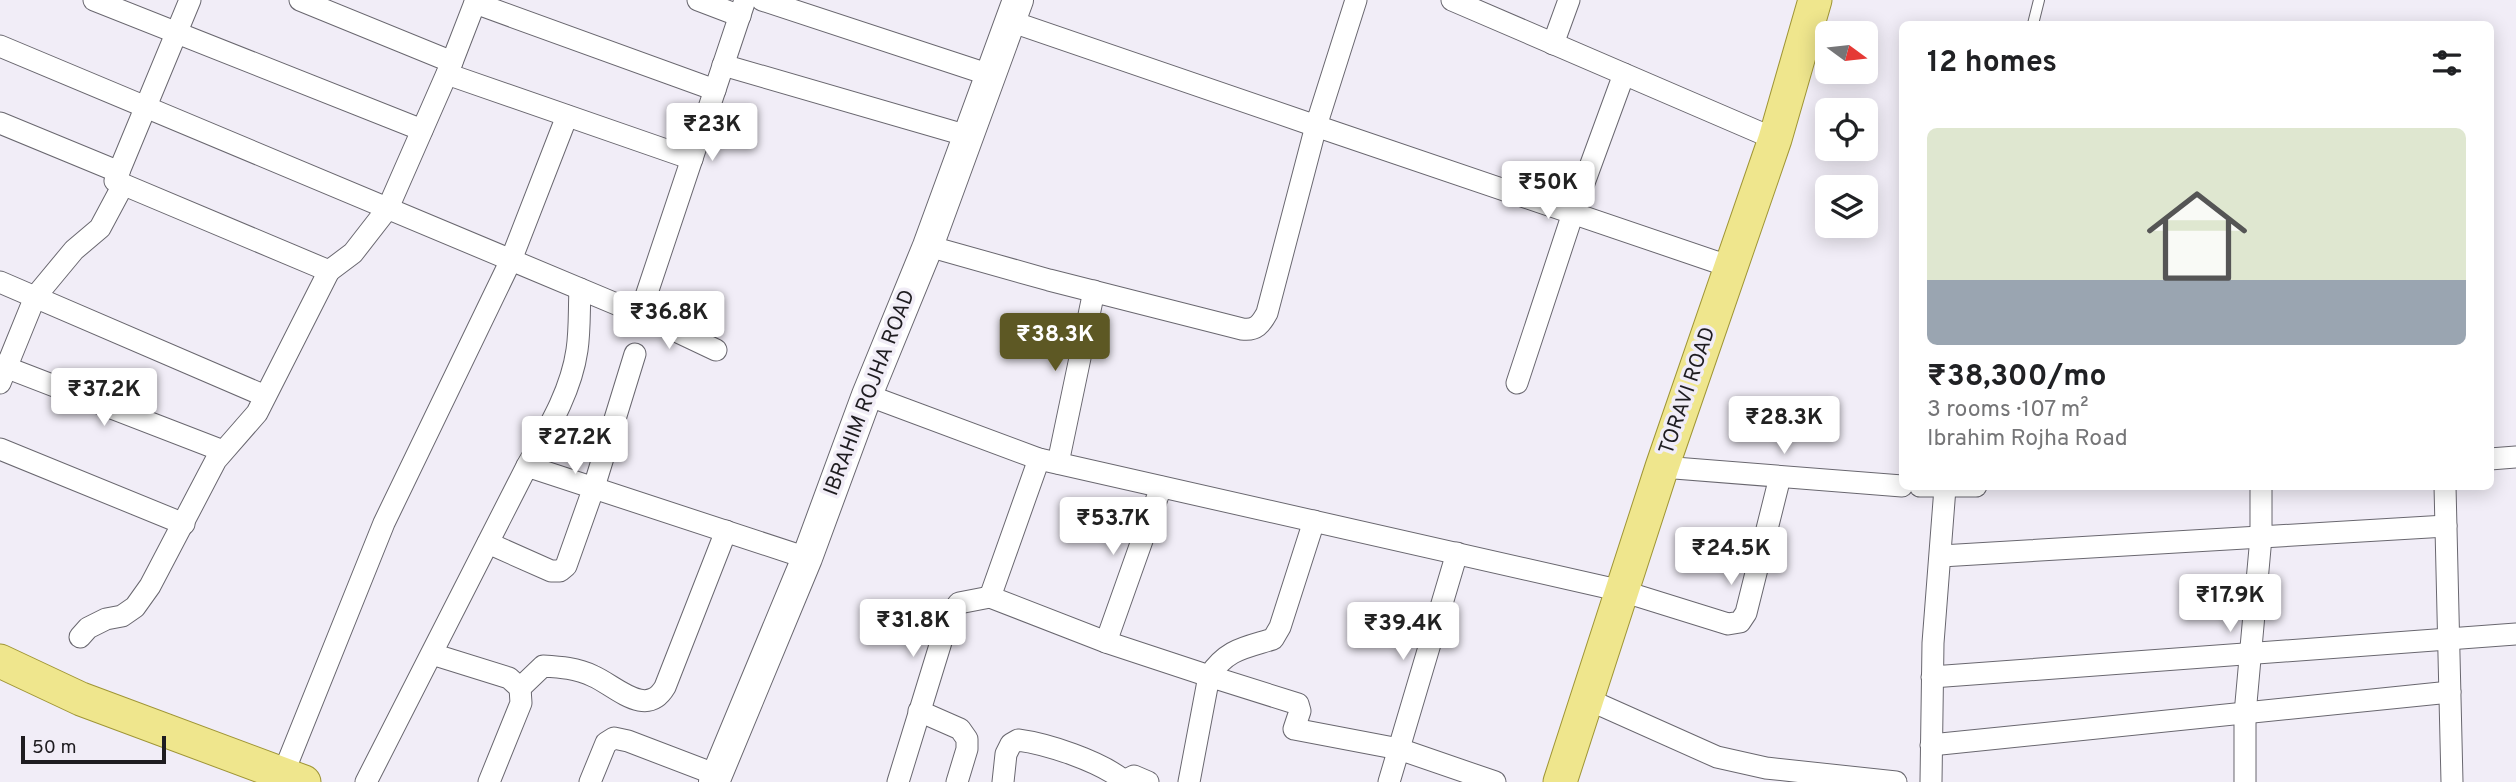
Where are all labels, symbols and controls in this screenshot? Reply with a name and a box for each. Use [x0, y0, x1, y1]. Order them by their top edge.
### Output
north arrow [1815, 21, 1878, 84]
map controls [1815, 21, 1878, 238]
icon: filters [2428, 44, 2466, 82]
text: 12 homes [1927, 45, 2057, 82]
button: locate [1815, 98, 1878, 161]
pin: ₹23K [671, 104, 753, 163]
text: ₹23K [682, 111, 742, 140]
pin: ₹50K [1507, 162, 1589, 221]
text: ₹50K [1518, 169, 1578, 198]
icon: home [2134, 173, 2260, 299]
button: layers [1815, 175, 1878, 238]
street label: IBRAHIM ROJHA ROAD [818, 286, 922, 500]
pin: ₹36.8K [612, 292, 726, 351]
text: ₹36.8K [629, 299, 709, 328]
pin: ₹38.3K [998, 314, 1112, 373]
text: ₹38.3K [1016, 321, 1094, 350]
street label: TORAVI ROAD [1654, 324, 1722, 458]
text: ₹38,300/mo [1927, 359, 2107, 396]
pin: ₹37.2K [47, 368, 161, 428]
text: ₹37.2K [67, 376, 141, 405]
pin: ₹28.3K [1727, 396, 1841, 456]
text: 3 rooms · 107 m² [1927, 396, 2089, 425]
text: ₹28.3K [1745, 404, 1823, 433]
pin: ₹27.2K [518, 416, 632, 476]
text: ₹27.2K [538, 424, 612, 453]
text: Ibrahim Rojha Road [1927, 425, 2128, 454]
pin: ₹53.7K [1056, 498, 1170, 557]
text: ₹53.7K [1076, 505, 1150, 534]
pin: ₹24.5K [1674, 528, 1788, 587]
text: ₹24.5K [1691, 535, 1771, 564]
pin: ₹17.9K [2173, 574, 2287, 634]
text: ₹17.9K [2195, 582, 2265, 611]
pin: ₹31.8K [856, 600, 970, 659]
pin: ₹39.4K [1346, 602, 1460, 662]
text: ₹31.8K [876, 607, 950, 636]
text: ₹39.4K [1363, 610, 1443, 639]
scale bar [21, 733, 166, 765]
text: 50 m [32, 736, 77, 760]

